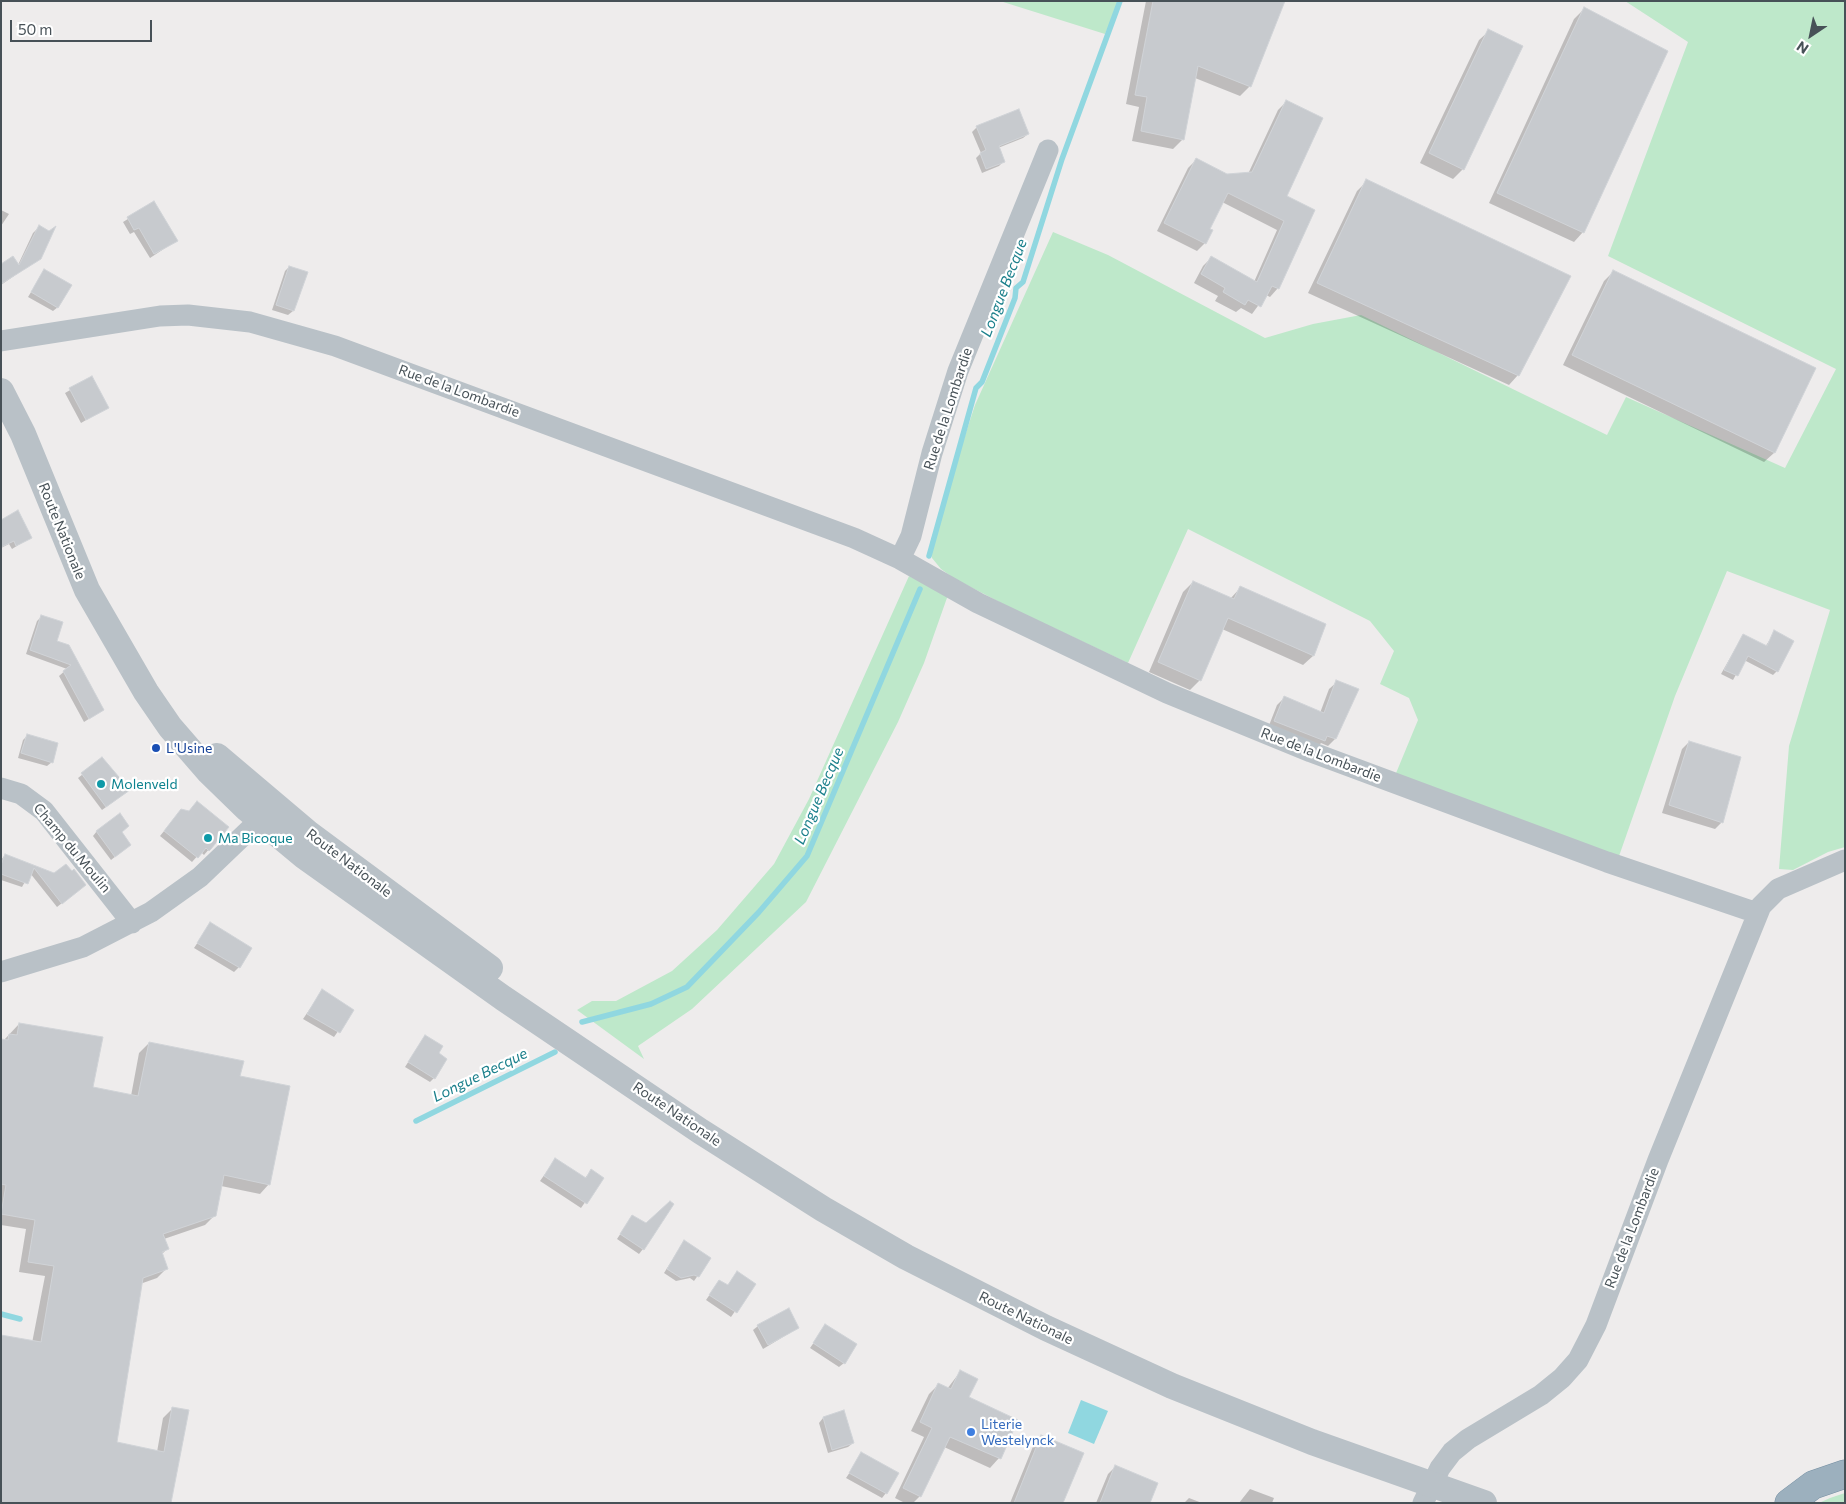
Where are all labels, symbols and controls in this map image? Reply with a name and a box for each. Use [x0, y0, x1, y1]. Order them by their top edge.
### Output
scale bar [12, 10, 155, 42]
north arrow [1786, 10, 1836, 60]
text: 50 m [18, 20, 52, 38]
text: N [1793, 38, 1811, 58]
water label: Longue Becque [977, 236, 1031, 340]
street label: Rue de la Lombardie [920, 346, 976, 472]
street label: Rue de la Lombardie [396, 361, 522, 421]
street label: Route Nationale [35, 480, 89, 582]
street label: Rue de la Lombardie [1258, 724, 1384, 786]
place label: L'Usine [166, 740, 212, 756]
marker: L'Usine [150, 742, 162, 754]
water label: Longue Becque [790, 745, 848, 847]
place label: Molenveld [111, 776, 177, 792]
marker: Molenveld [95, 778, 107, 790]
street label: Champ du Moulin [30, 800, 114, 896]
street label: Route Nationale [303, 825, 395, 901]
place label: Ma Bicoque [218, 830, 293, 846]
marker: Ma Bicoque [202, 832, 214, 844]
water label: Longue Becque [430, 1044, 530, 1106]
street label: Route Nationale [630, 1078, 724, 1150]
street label: Rue de la Lombardie [1601, 1165, 1663, 1291]
street label: Route Nationale [976, 1288, 1076, 1348]
place label: Literie Westelynck [981, 1416, 1054, 1448]
marker: Literie Westelynck [965, 1426, 977, 1438]

